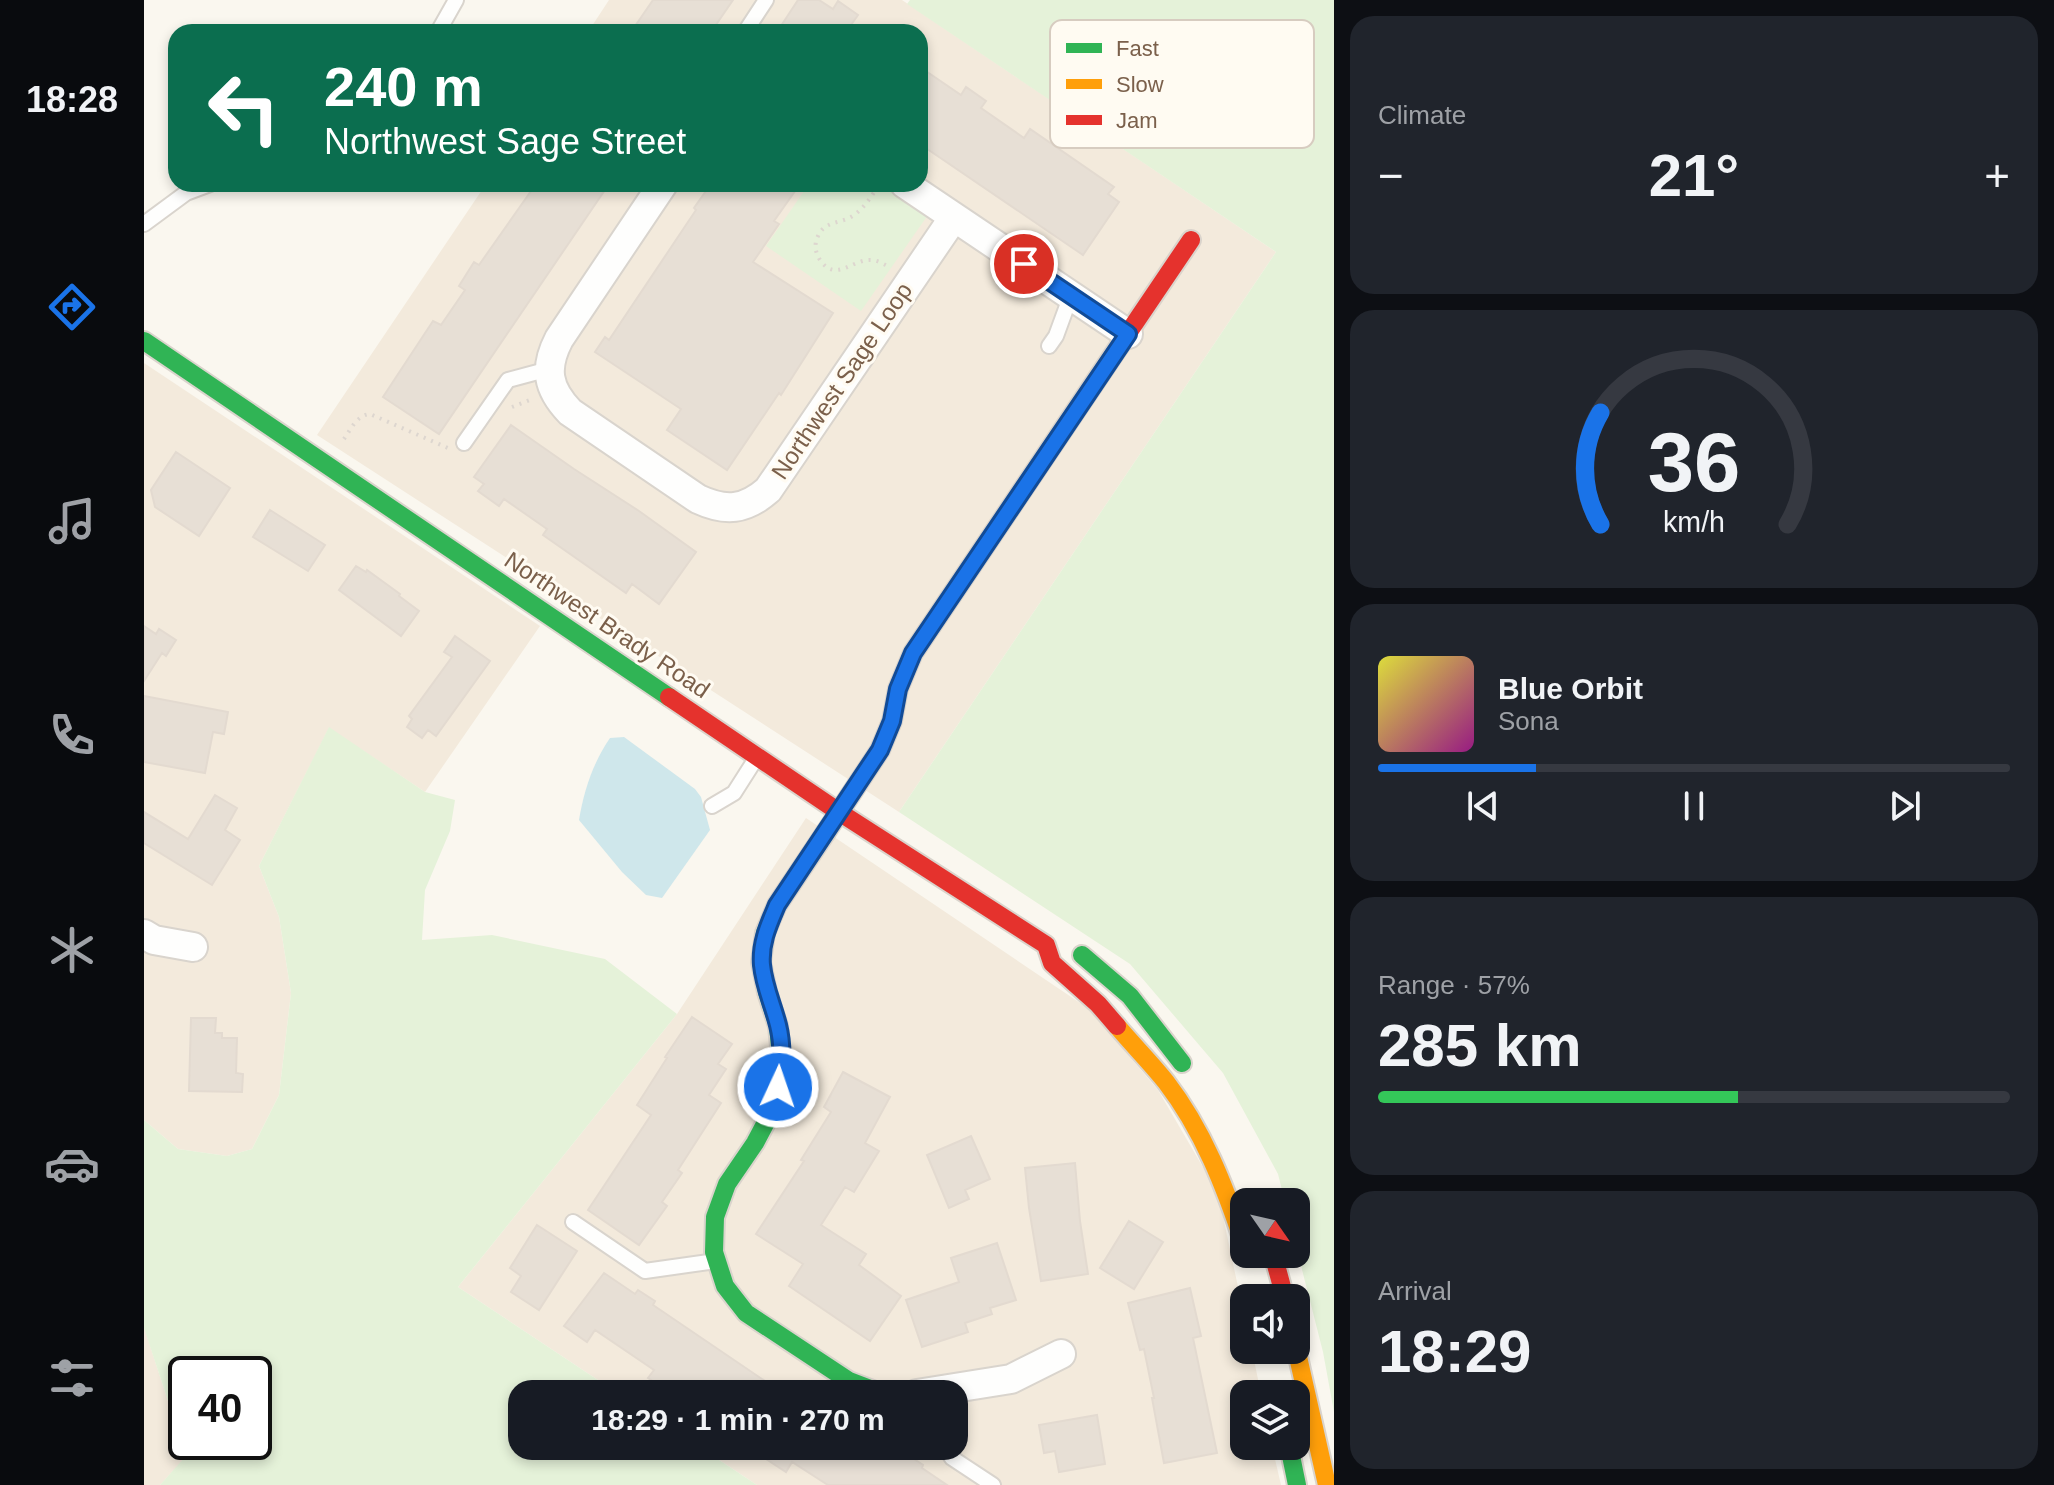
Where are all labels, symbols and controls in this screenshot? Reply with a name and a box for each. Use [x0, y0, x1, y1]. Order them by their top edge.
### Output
legend [1050, 20, 1314, 148]
text: Fast [1116, 36, 1159, 61]
text: 240 m [324, 55, 483, 118]
icon: left [192, 56, 296, 160]
text: Slow [1116, 72, 1164, 97]
text: 18:28 [26, 79, 118, 120]
text: Climate [1378, 100, 1466, 130]
text: Jam [1116, 108, 1158, 133]
text: Northwest Sage Street [324, 121, 686, 162]
text: 21° [1649, 142, 1739, 209]
text: − [1378, 151, 1404, 200]
text: + [1984, 151, 2010, 200]
pin [990, 230, 1058, 298]
icon: arrive [1002, 242, 1046, 286]
street label: Northwest Sage Loop [766, 277, 917, 484]
icon: directions [44, 279, 100, 335]
text: 36 [1648, 415, 1740, 508]
icon: music [44, 493, 100, 549]
text: km/h [1663, 506, 1725, 538]
street label: Northwest Brady Road [500, 546, 715, 703]
text: Blue Orbit [1498, 672, 1643, 705]
text: Sona [1498, 706, 1559, 736]
icon: phone [44, 707, 100, 763]
icon: previous [1461, 784, 1505, 828]
icon: pause [1672, 784, 1716, 828]
icon: next [1883, 784, 1927, 828]
icon: climate [44, 922, 100, 978]
text: Range · 57% [1378, 970, 1530, 1000]
text: 285 km [1378, 1012, 1582, 1079]
position arrow [736, 1045, 820, 1129]
icon: car [44, 1136, 100, 1192]
north arrow [1230, 1188, 1310, 1268]
map controls [1230, 1188, 1310, 1460]
text: Arrival [1378, 1276, 1452, 1306]
button: sound [1230, 1284, 1310, 1364]
text: 18:29 [1378, 1318, 1531, 1385]
icon: filters [44, 1350, 100, 1406]
speed limit sign: 40 [168, 1356, 272, 1460]
button: layers [1230, 1380, 1310, 1460]
text: 18:29 · 1 min · 270 m [591, 1403, 885, 1436]

